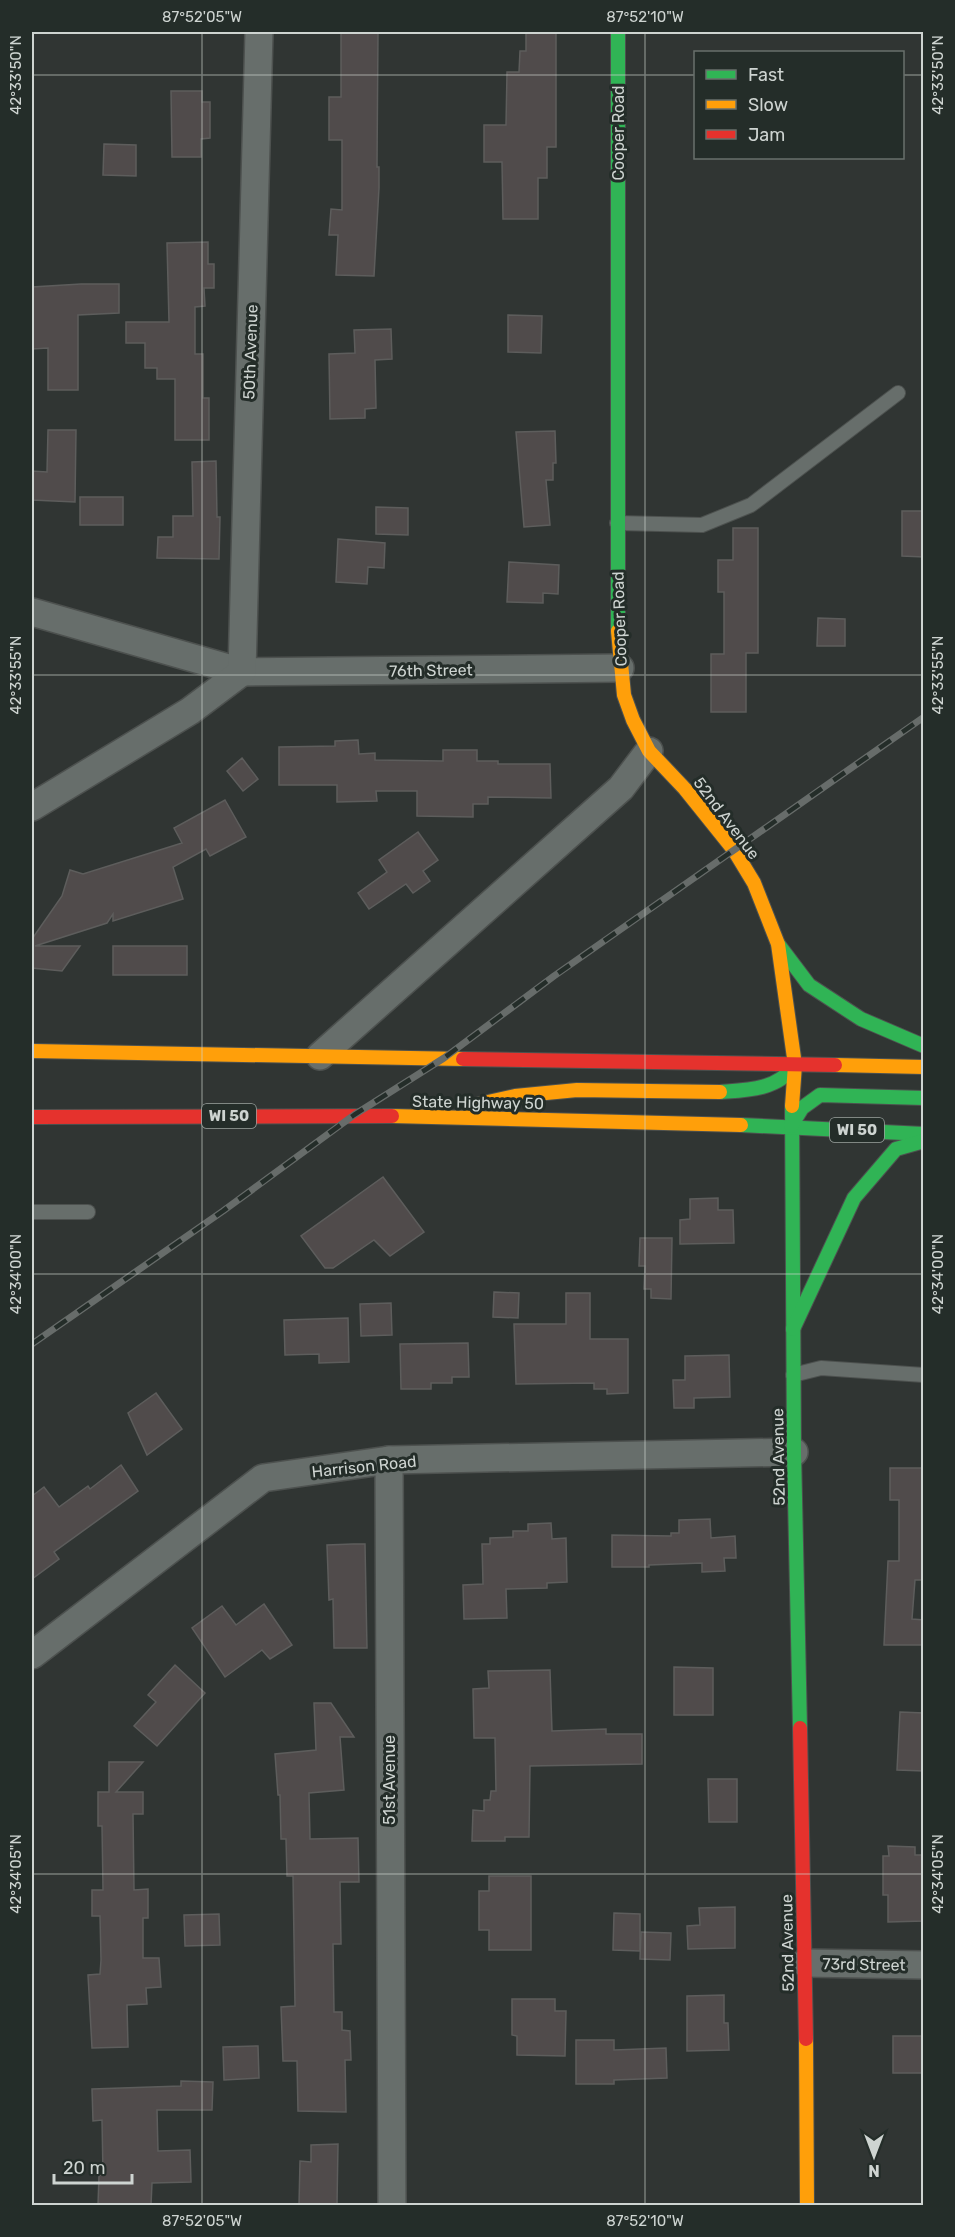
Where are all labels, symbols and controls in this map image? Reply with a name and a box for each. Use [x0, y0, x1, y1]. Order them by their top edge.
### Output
text: 87°52'05"W [162, 8, 242, 26]
text: 87°52'10"W [606, 8, 684, 26]
text: 42°33'50"N [7, 35, 25, 115]
text: 42°33'50"N [929, 35, 947, 115]
legend [694, 51, 904, 159]
text: Fast [748, 64, 784, 86]
street label: Cooper Road [609, 85, 628, 181]
text: Slow [748, 94, 788, 116]
text: Jam [748, 124, 785, 146]
street label: 50th Avenue [239, 304, 262, 400]
street label: Cooper Road [608, 571, 631, 667]
text: 42°33'55"N [7, 635, 25, 715]
text: 42°33'55"N [929, 635, 947, 715]
street label: 76th Street [389, 660, 473, 681]
street label: 52nd Avenue [690, 774, 764, 863]
street label: State Highway 50 [412, 1092, 544, 1113]
road number: WI 50 [202, 1104, 256, 1128]
road number: WI 50 [830, 1118, 884, 1142]
text: 42°34'00"N [7, 1234, 25, 1314]
text: 42°34'00"N [929, 1234, 947, 1314]
street label: 52nd Avenue [768, 1408, 789, 1506]
street label: Harrison Road [311, 1452, 417, 1481]
street label: 51st Avenue [380, 1735, 399, 1825]
text: 42°34'05"N [7, 1834, 25, 1914]
text: 42°34'05"N [929, 1834, 947, 1914]
street label: 52nd Avenue [777, 1894, 798, 1992]
street label: 73rd Street [822, 1954, 906, 1975]
north arrow [844, 2126, 904, 2186]
scale bar [54, 2147, 132, 2185]
text: 20 m [63, 2157, 105, 2179]
text: N [868, 2161, 880, 2180]
text: 87°52'05"W [162, 2212, 242, 2230]
text: 87°52'10"W [606, 2212, 684, 2230]

